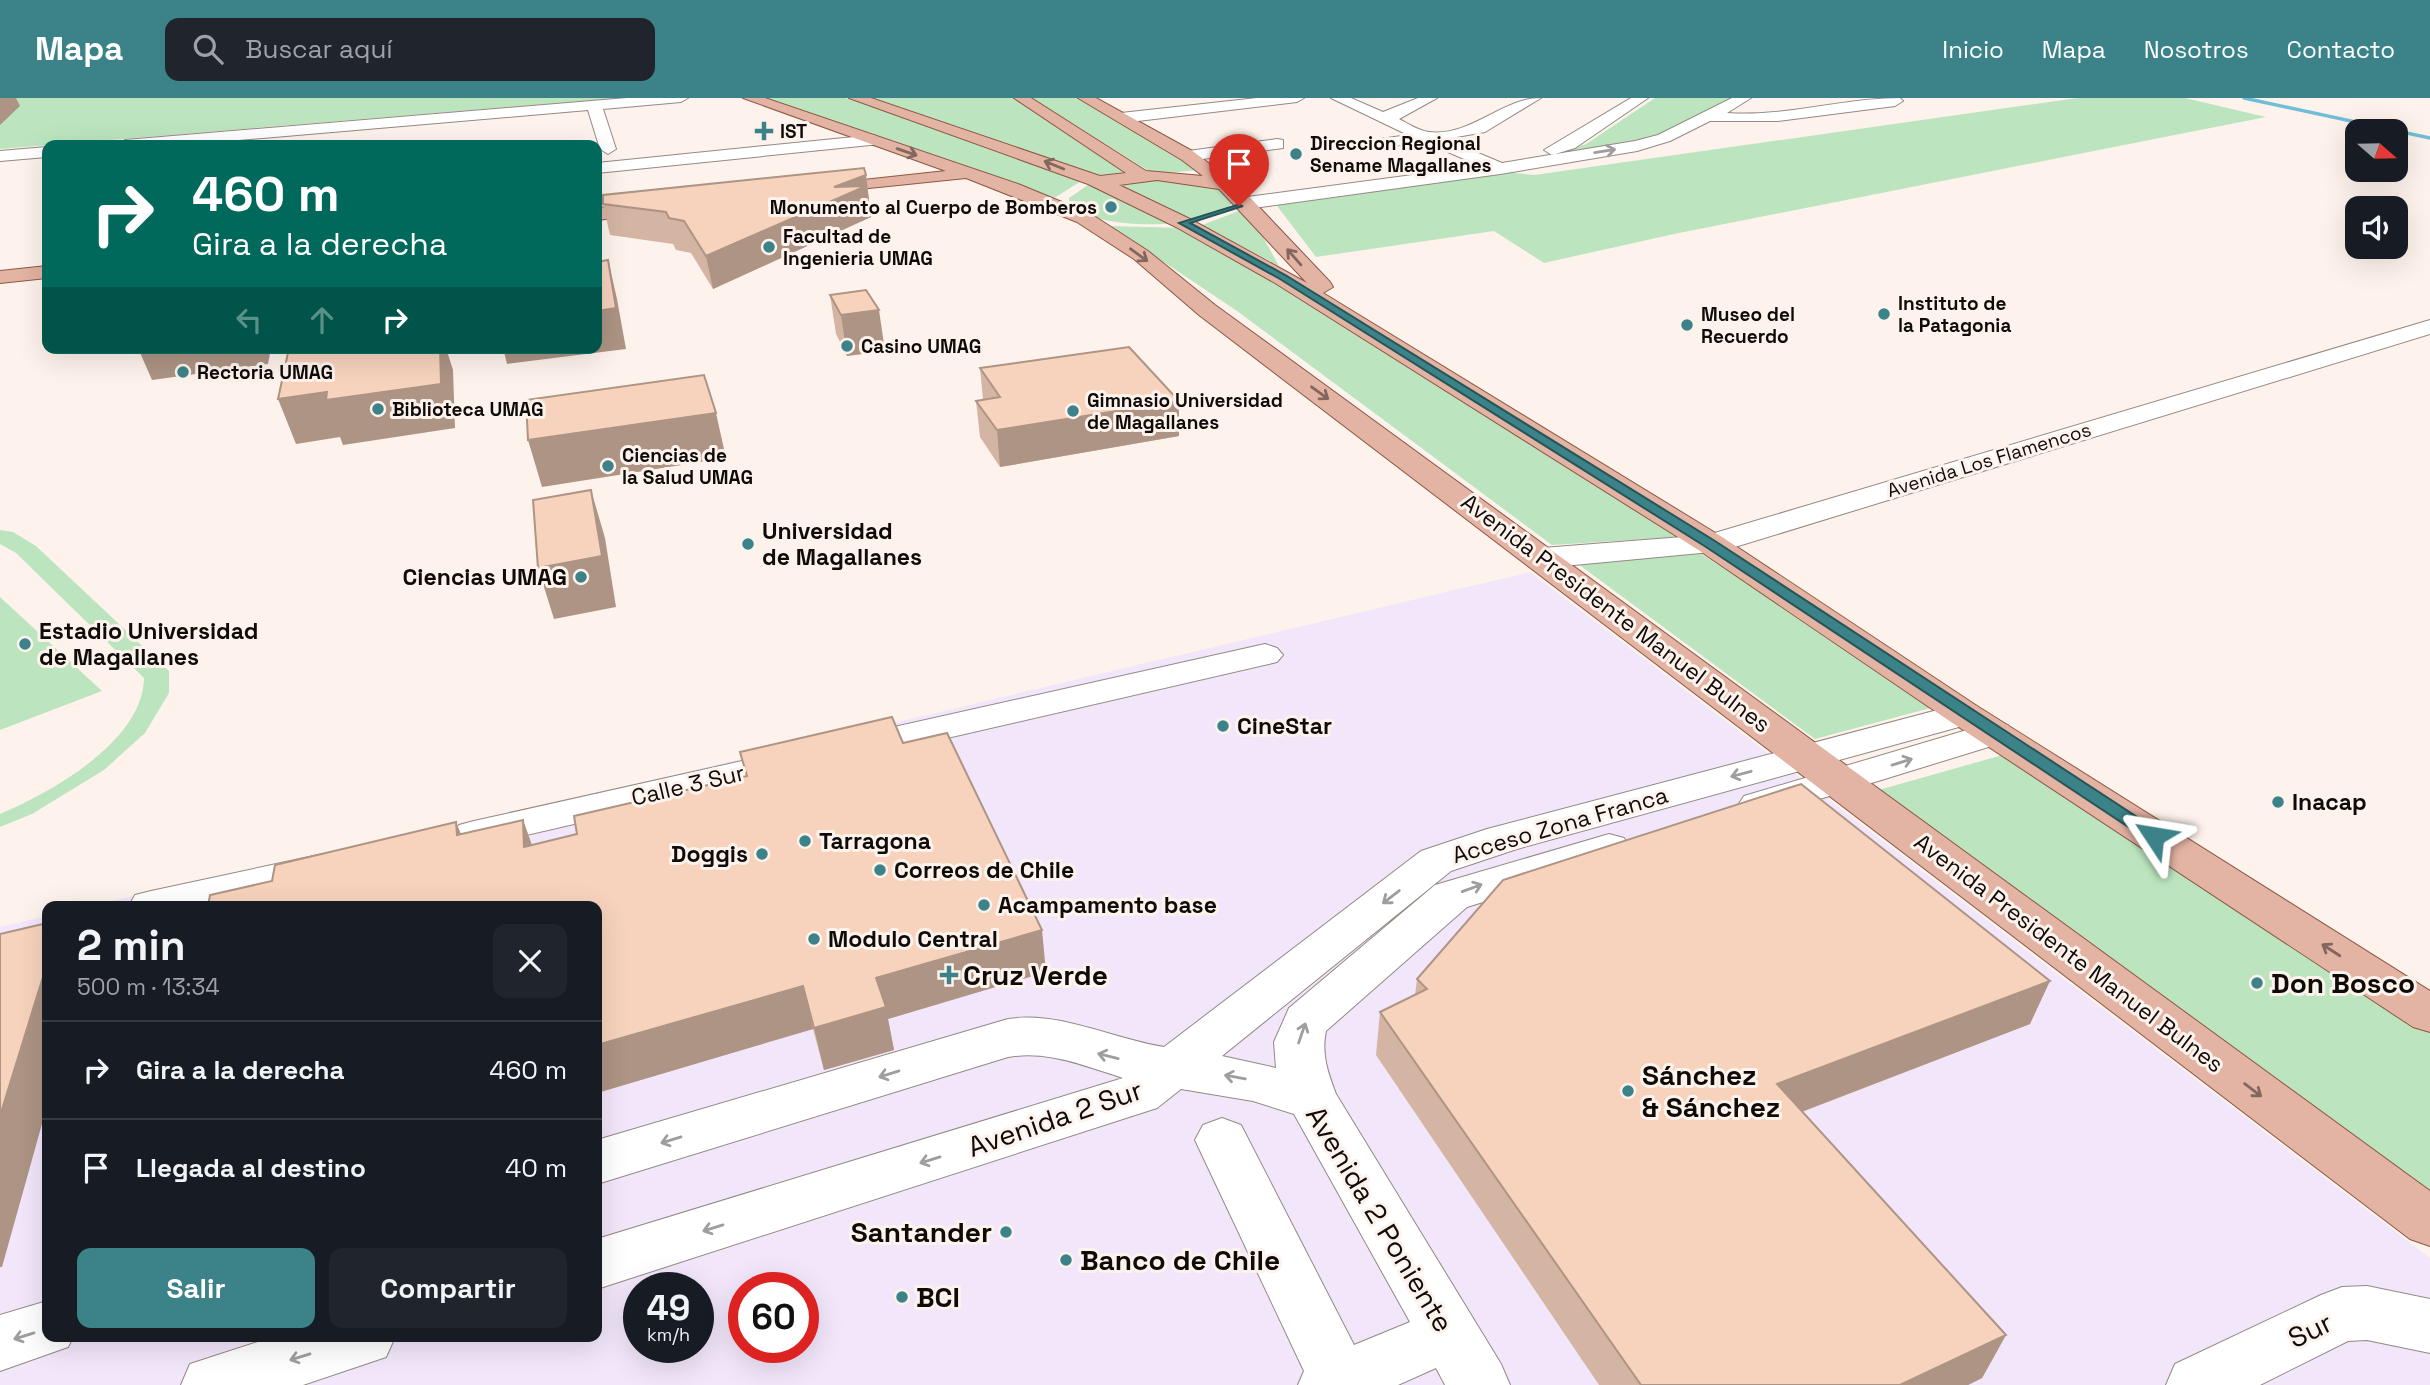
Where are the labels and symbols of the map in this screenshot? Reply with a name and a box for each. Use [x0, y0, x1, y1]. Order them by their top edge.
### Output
place label: IST [780, 119, 807, 144]
north arrow [2345, 119, 2408, 182]
marker: IST [754, 121, 774, 141]
place label: Direccion Regional Sename Magallanes [1310, 131, 1492, 178]
pin [1209, 134, 1269, 206]
one-way arrow [1593, 144, 1616, 157]
marker: Direccion Regional Sename Magallanes [1288, 146, 1304, 162]
one-way arrow [896, 147, 918, 159]
one-way arrow [1044, 157, 1066, 170]
place label: Monumento al Cuerpo de Bomberos [770, 195, 1097, 220]
marker: Monumento al Cuerpo de Bomberos [1103, 199, 1119, 215]
place label: Facultad de Ingenieria UMAG [783, 224, 933, 271]
marker: Facultad de Ingenieria UMAG [761, 239, 777, 255]
one-way arrow [1129, 248, 1148, 262]
one-way arrow [1286, 248, 1302, 266]
place label: Instituto de la Patagonia [1898, 291, 2011, 338]
place label: Museo del Recuerdo [1701, 302, 1795, 349]
marker: Instituto de la Patagonia [1876, 306, 1892, 322]
marker: Museo del Recuerdo [1679, 317, 1695, 333]
place label: Casino UMAG [861, 334, 981, 359]
marker: Casino UMAG [839, 338, 855, 354]
place label: Rectoria UMAG [197, 360, 333, 385]
marker: Rectoria UMAG [175, 364, 191, 380]
one-way arrow [1310, 386, 1329, 400]
place label: Gimnasio Universidad de Magallanes [1087, 388, 1283, 435]
place label: Biblioteca UMAG [392, 397, 544, 422]
marker: Biblioteca UMAG [370, 401, 386, 417]
marker: Gimnasio Universidad de Magallanes [1065, 403, 1081, 419]
street label: Avenida Los Flamencos [1884, 417, 2094, 503]
place label: Ciencias de la Salud UMAG [622, 443, 753, 490]
marker: Ciencias de la Salud UMAG [600, 458, 616, 474]
street label: Avenida Presidente Manuel Bulnes [1455, 487, 1777, 739]
place label: Universidad de Magallanes [762, 516, 922, 572]
marker: Universidad de Magallanes [740, 536, 756, 552]
place label: Ciencias UMAG [403, 562, 567, 592]
marker: Ciencias UMAG [573, 569, 589, 585]
place label: Estadio Universidad de Magallanes [39, 616, 259, 672]
marker: Estadio Universidad de Magallanes [17, 636, 33, 652]
place label: CineStar [1237, 711, 1332, 741]
marker: CineStar [1215, 718, 1231, 734]
one-way arrow [1891, 755, 1913, 768]
street label: Calle 3 Sur [628, 757, 748, 813]
one-way arrow [1730, 768, 1752, 781]
street label: Acceso Zona Franca [1449, 780, 1671, 870]
place label: Inacap [2292, 787, 2367, 817]
marker: Inacap [2270, 794, 2286, 810]
position arrow [2117, 799, 2191, 873]
place label: Tarragona [819, 826, 931, 856]
street label: Avenida Presidente Manuel Bulnes [1908, 827, 2230, 1079]
marker: Tarragona [797, 833, 813, 849]
place label: Doggis [671, 839, 748, 869]
marker: Doggis [754, 846, 770, 862]
place label: Correos de Chile [894, 855, 1074, 885]
marker: Correos de Chile [872, 862, 888, 878]
one-way arrow [1461, 881, 1483, 893]
one-way arrow [1382, 889, 1400, 904]
place label: Acampamento base [998, 890, 1217, 920]
marker: Acampamento base [976, 897, 992, 913]
place label: Modulo Central [828, 924, 998, 954]
marker: Modulo Central [806, 931, 822, 947]
one-way arrow [2322, 943, 2342, 957]
place label: Cruz Verde [963, 957, 1108, 993]
place label: Don Bosco [2271, 965, 2415, 1001]
marker: Cruz Verde [941, 967, 957, 983]
marker: Don Bosco [2249, 975, 2265, 991]
one-way arrow [1296, 1023, 1309, 1045]
one-way arrow [1097, 1049, 1120, 1062]
place label: Sánchez & Sánchez [1642, 1057, 1780, 1125]
one-way arrow [878, 1068, 900, 1081]
one-way arrow [1224, 1070, 1247, 1084]
street label: Avenida 2 Sur [963, 1071, 1147, 1165]
marker: Sánchez & Sánchez [1620, 1083, 1636, 1099]
one-way arrow [2244, 1083, 2262, 1098]
street label: Avenida 2 Poniente [1298, 1099, 1462, 1339]
one-way arrow [661, 1134, 683, 1147]
one-way arrow [920, 1154, 942, 1167]
place label: Santander [851, 1214, 992, 1250]
one-way arrow [703, 1222, 725, 1235]
marker: Santander [998, 1224, 1014, 1240]
place label: Banco de Chile [1080, 1242, 1280, 1278]
marker: Banco de Chile [1058, 1252, 1074, 1268]
speed limit sign: 60 [728, 1272, 819, 1363]
place label: BCI [916, 1279, 960, 1315]
marker: BCI [894, 1289, 910, 1305]
street label: Sur [2282, 1304, 2338, 1356]
one-way arrow [13, 1330, 35, 1343]
one-way arrow [289, 1352, 311, 1365]

